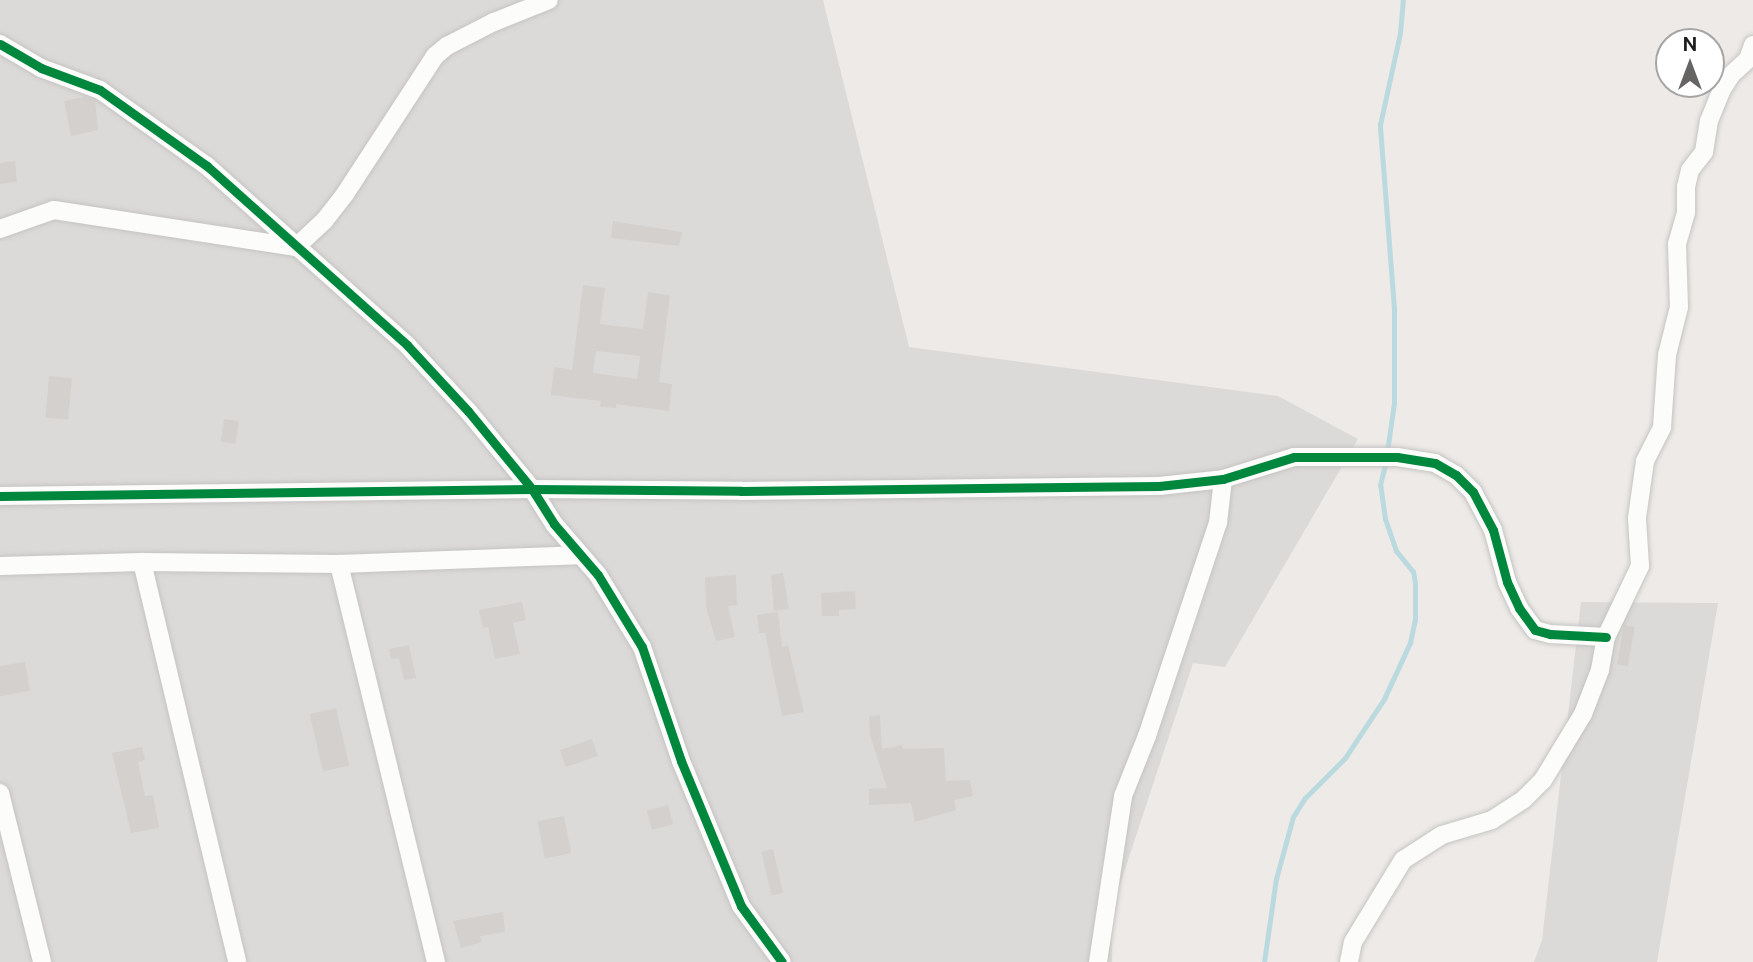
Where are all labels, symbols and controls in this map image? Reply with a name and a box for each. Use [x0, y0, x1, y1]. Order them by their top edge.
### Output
north arrow [1655, 28, 1725, 98]
text: N [1683, 33, 1697, 55]

